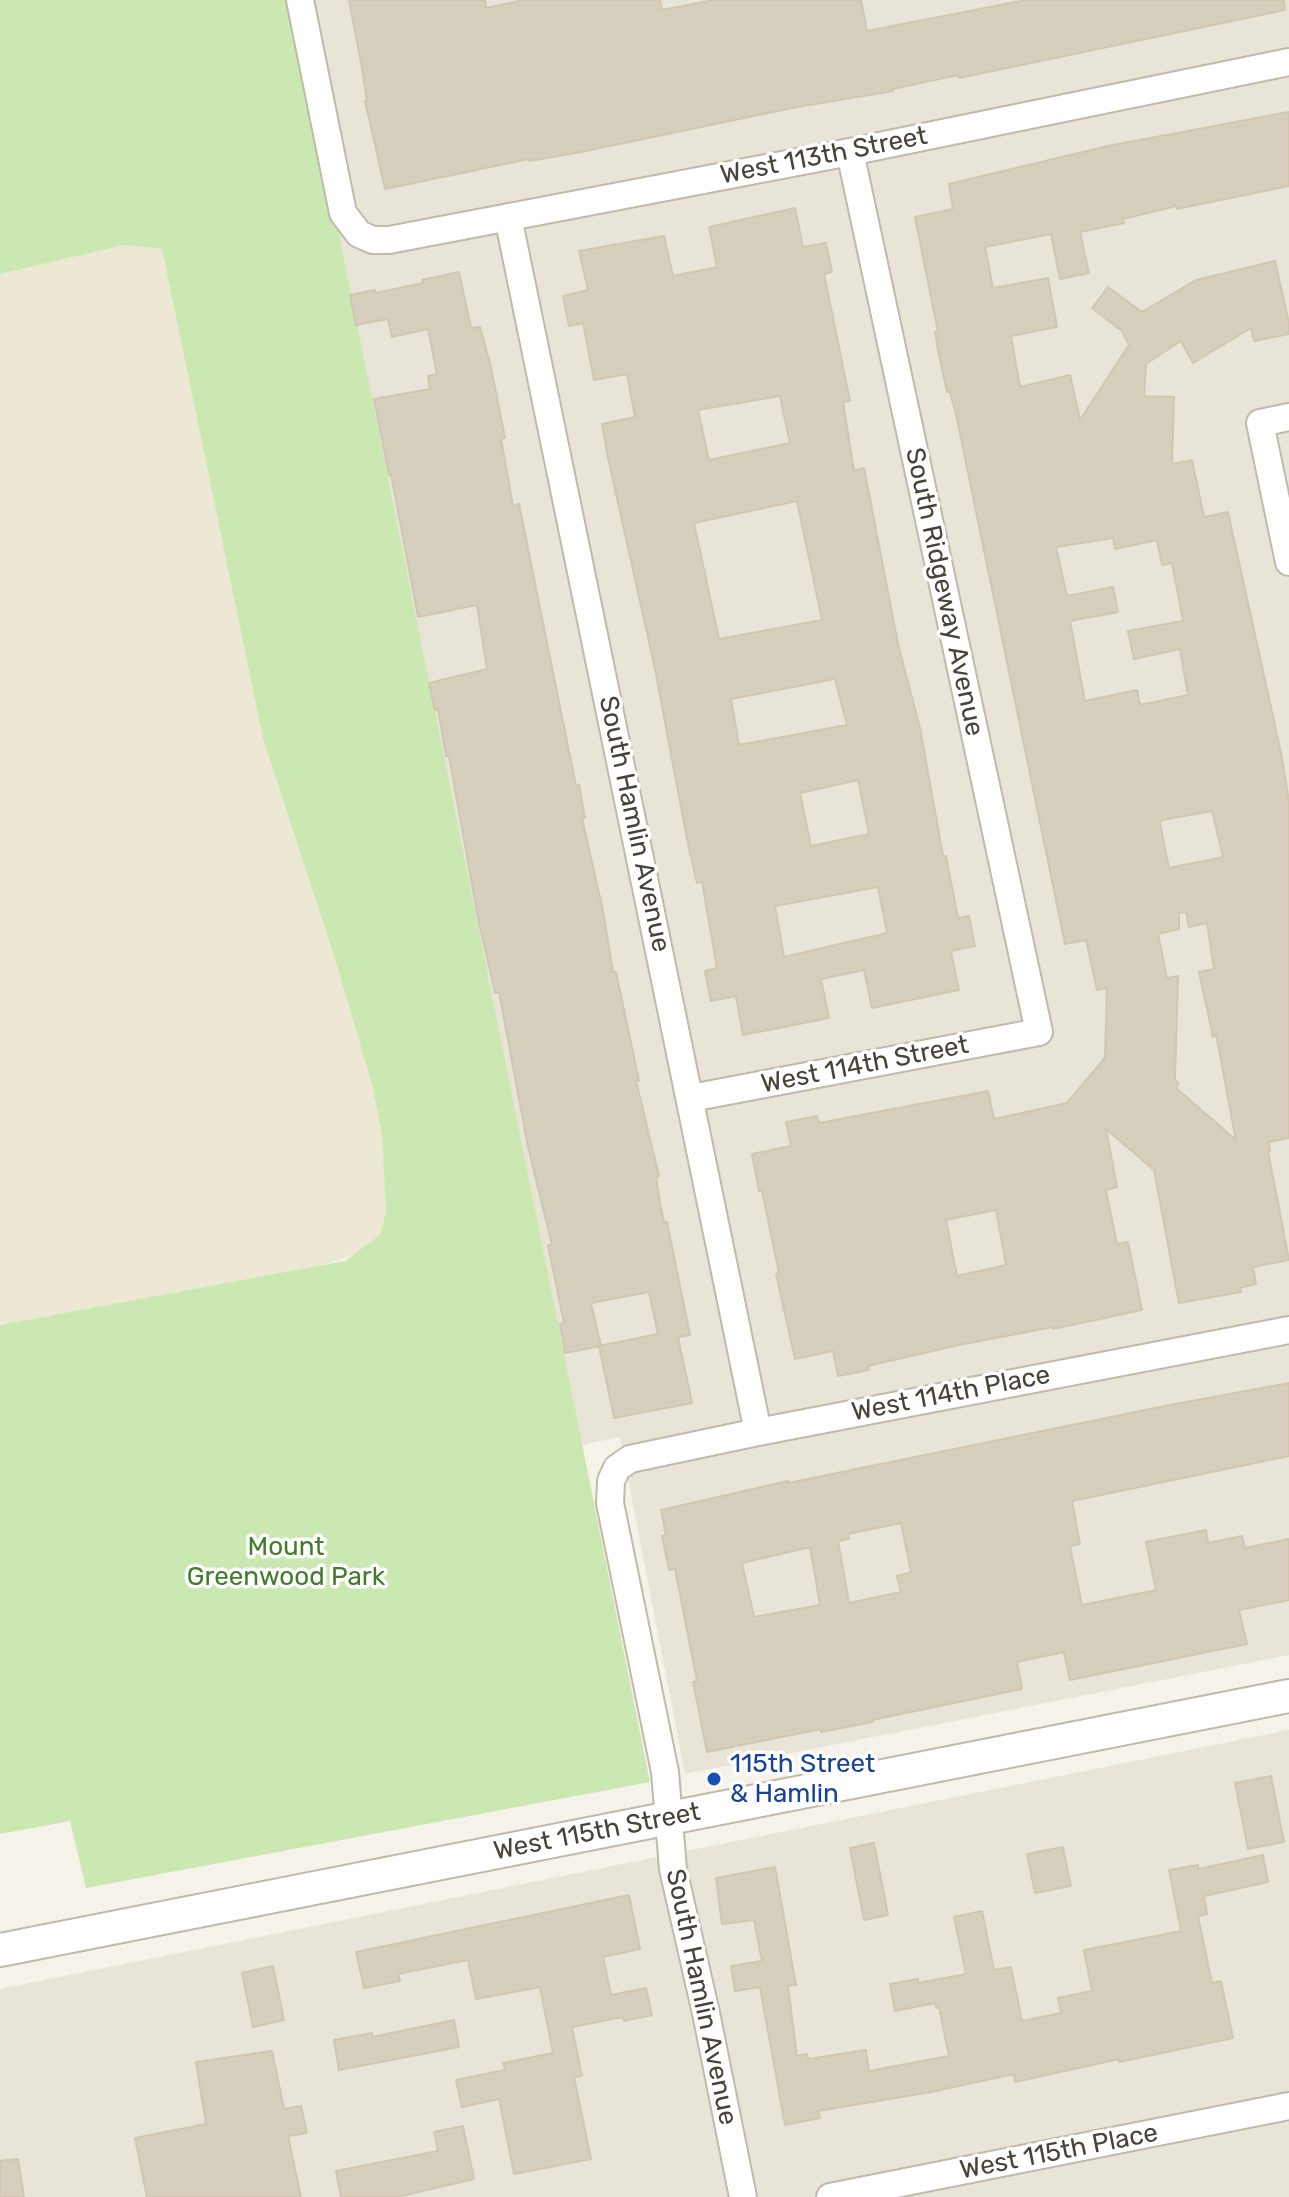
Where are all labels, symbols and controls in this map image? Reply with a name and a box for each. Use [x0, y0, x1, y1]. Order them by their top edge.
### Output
street label: West 113th Street [718, 121, 930, 191]
street label: South Ridgeway Avenue [898, 445, 990, 739]
street label: South Hamlin Avenue [592, 693, 676, 955]
street label: West 114th Street [759, 1030, 971, 1100]
street label: West 114th Place [849, 1359, 1053, 1429]
park label: Mount Greenwood Park [187, 1531, 385, 1592]
place label: 115th Street & Hamlin [730, 1748, 875, 1810]
marker: 115th Street & Hamlin [705, 1770, 723, 1788]
street label: West 115th Street [491, 1797, 703, 1867]
street label: South Hamlin Avenue [659, 1866, 743, 2128]
street label: West 115th Place [957, 2118, 1161, 2186]

